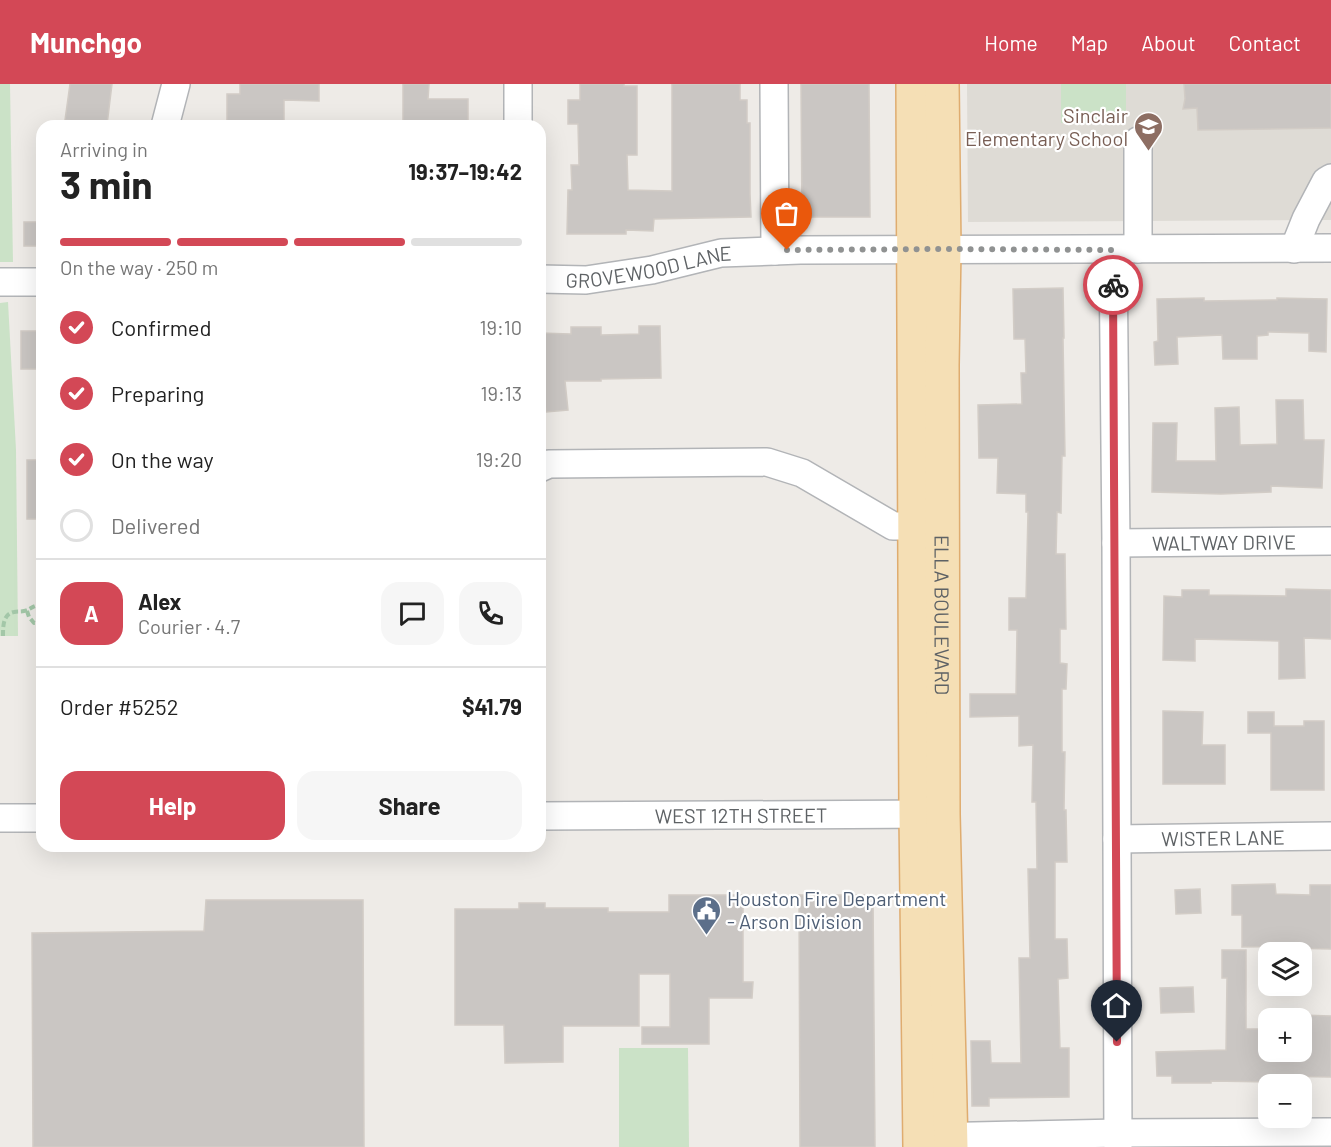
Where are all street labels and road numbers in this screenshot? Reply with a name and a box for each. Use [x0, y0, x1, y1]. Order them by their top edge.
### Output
street label: GROVEWOOD LANE [565, 241, 732, 292]
street label: WALTWAY DRIVE [1152, 529, 1296, 555]
street label: ELLA BOULEVARD [930, 535, 955, 695]
street label: WEST 12TH STREET [655, 803, 827, 827]
street label: WISTER LANE [1161, 825, 1285, 850]

